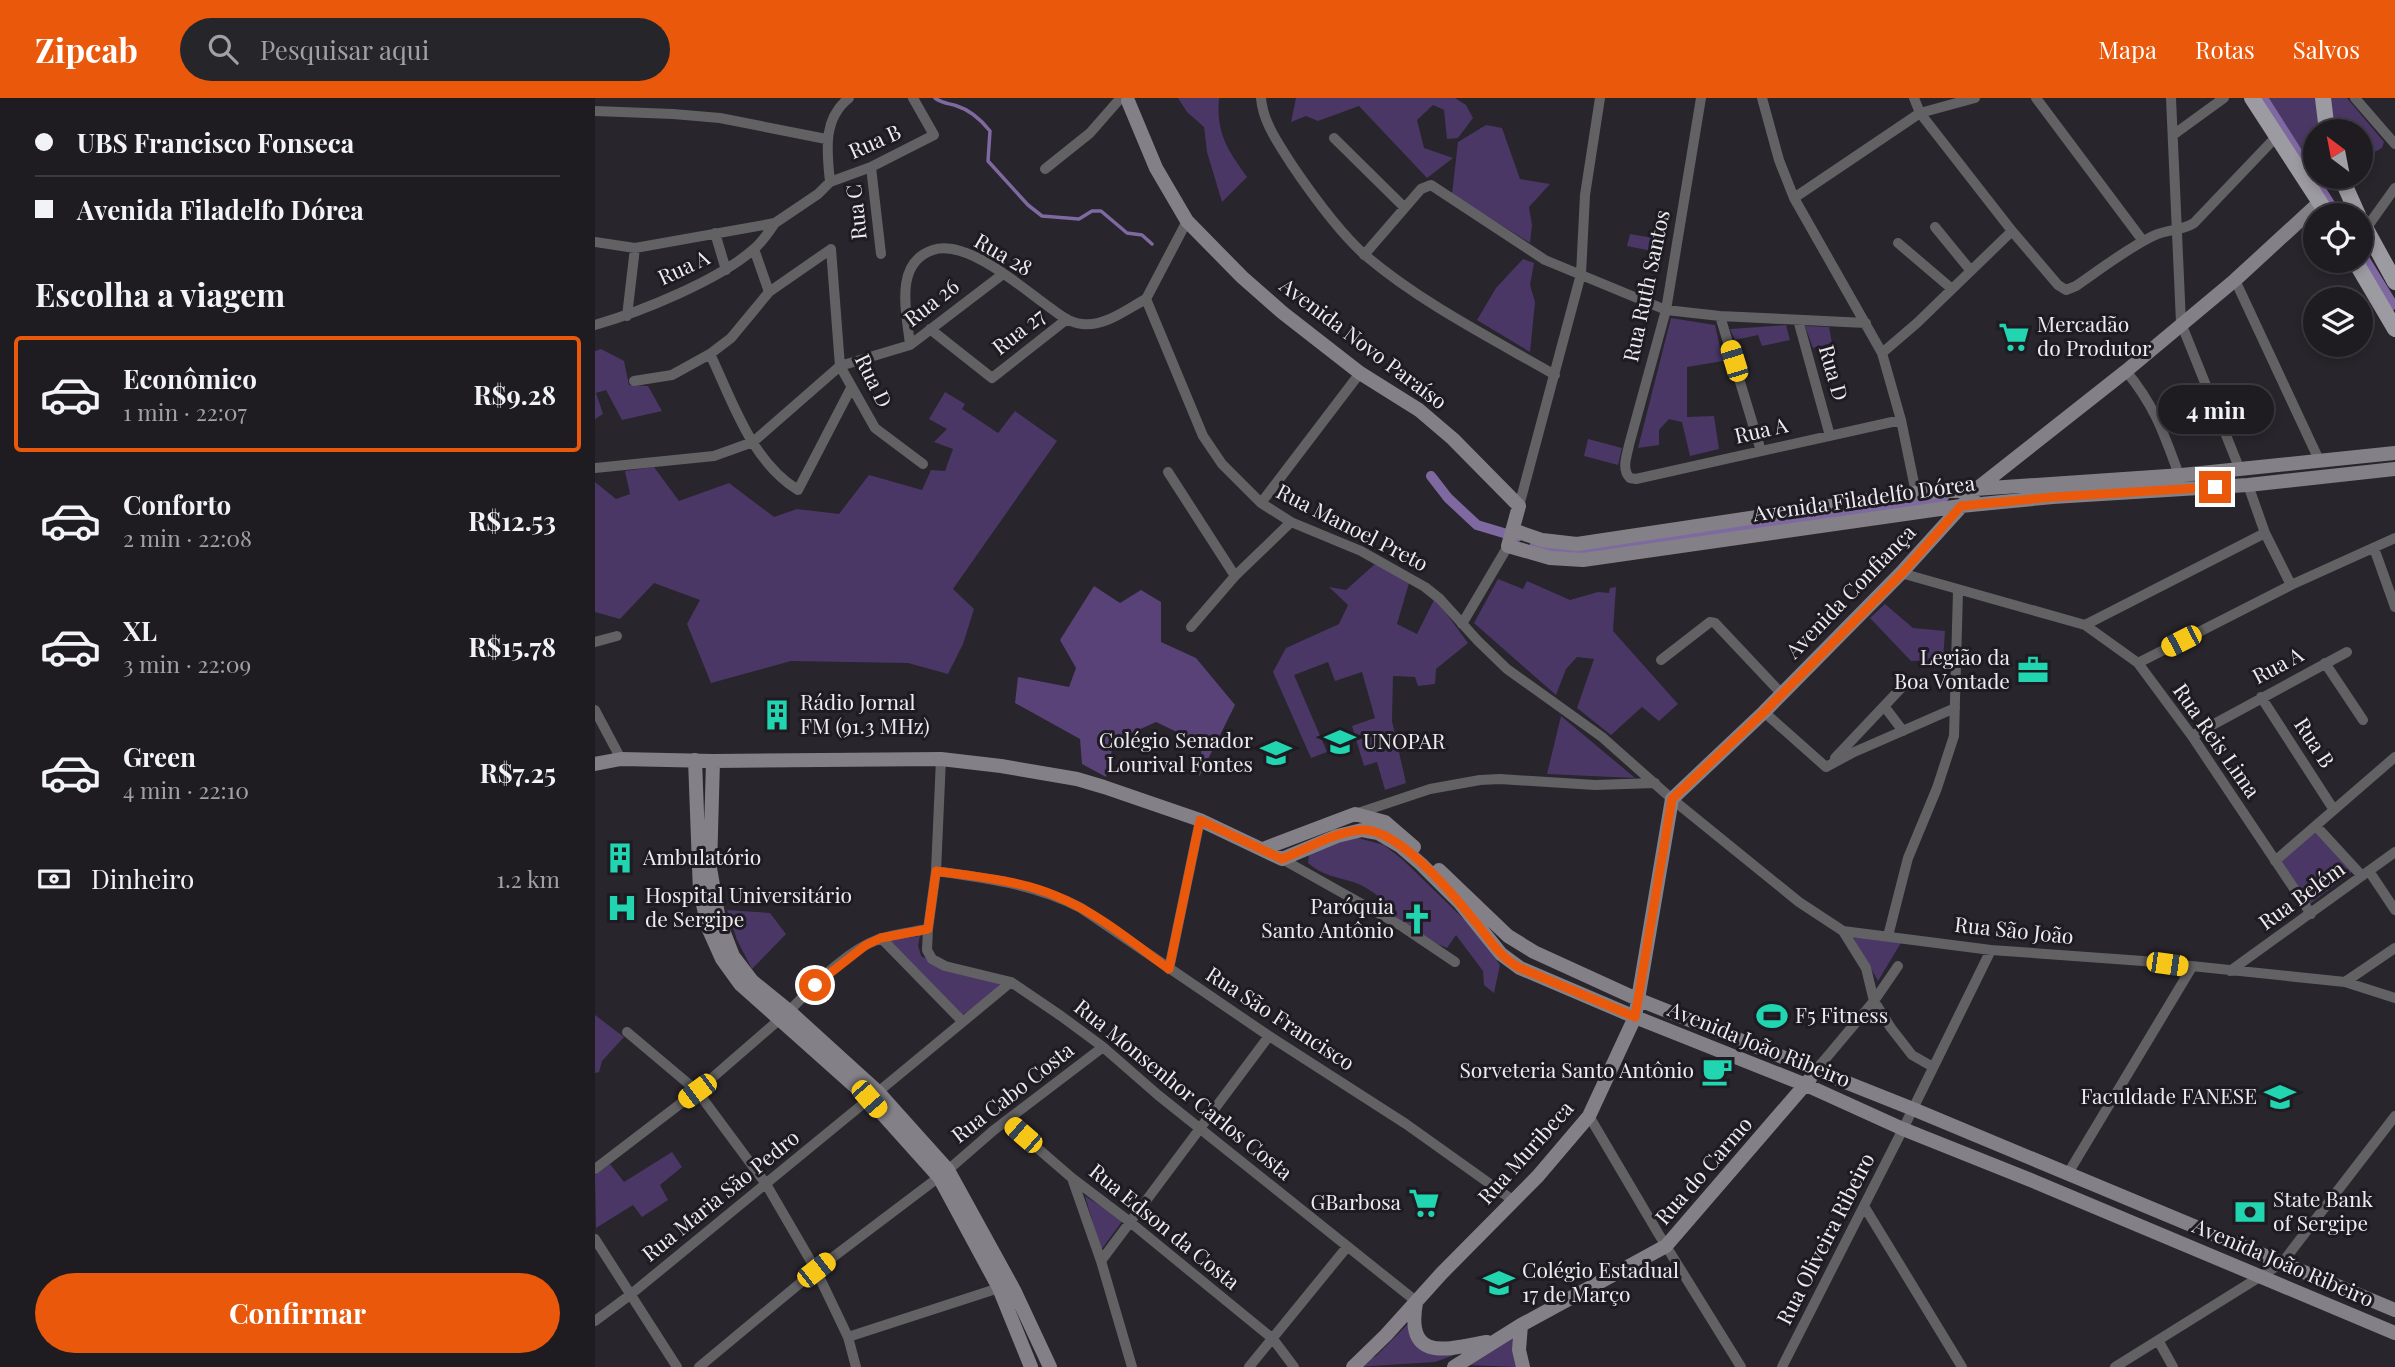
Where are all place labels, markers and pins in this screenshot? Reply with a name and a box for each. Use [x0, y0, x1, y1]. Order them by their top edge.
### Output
place label: Mercadão do Produtor [2037, 309, 2152, 361]
supermarket icon: Mercadão do Produtor [1997, 320, 2031, 354]
place label: Legião da Boa Vontade [1894, 642, 2011, 694]
office icon: Legião da Boa Vontade [2016, 653, 2050, 687]
place label: Rádio Jornal FM (91.3 MHz) [800, 687, 930, 739]
building icon: Rádio Jornal FM (91.3 MHz) [760, 698, 794, 732]
place label: Colégio Senador Lourival Fontes [1099, 725, 1254, 777]
school or university icon: UNOPAR [1323, 725, 1357, 759]
place label: UNOPAR [1363, 726, 1446, 754]
school or university icon: Colégio Senador Lourival Fontes [1259, 736, 1293, 770]
building icon: Ambulatório [603, 841, 637, 875]
place label: Ambulatório [642, 842, 761, 870]
place label: Hospital Universitário de Sergipe [645, 880, 852, 932]
hospital icon: Hospital Universitário de Sergipe [605, 891, 639, 925]
place label: Paróquia Santo Antônio [1261, 891, 1395, 943]
church icon: Paróquia Santo Antônio [1400, 902, 1434, 936]
sports icon: F5 Fitness [1755, 999, 1789, 1033]
place label: F5 Fitness [1795, 1000, 1888, 1028]
cafe icon: Sorveteria Santo Antônio [1700, 1054, 1734, 1088]
place label: Sorveteria Santo Antônio [1459, 1055, 1694, 1083]
school or university icon: Faculdade FANESE [2263, 1080, 2297, 1114]
place label: Faculdade FANESE [2080, 1081, 2257, 1109]
place label: State Bank of Sergipe [2273, 1184, 2374, 1236]
supermarket icon: GBarbosa [1407, 1186, 1441, 1220]
place label: GBarbosa [1311, 1187, 1402, 1215]
bank icon: State Bank of Sergipe [2233, 1195, 2267, 1229]
place label: Colégio Estadual 17 de Março [1522, 1255, 1679, 1307]
school or university icon: Colégio Estadual 17 de Março [1482, 1266, 1516, 1300]

